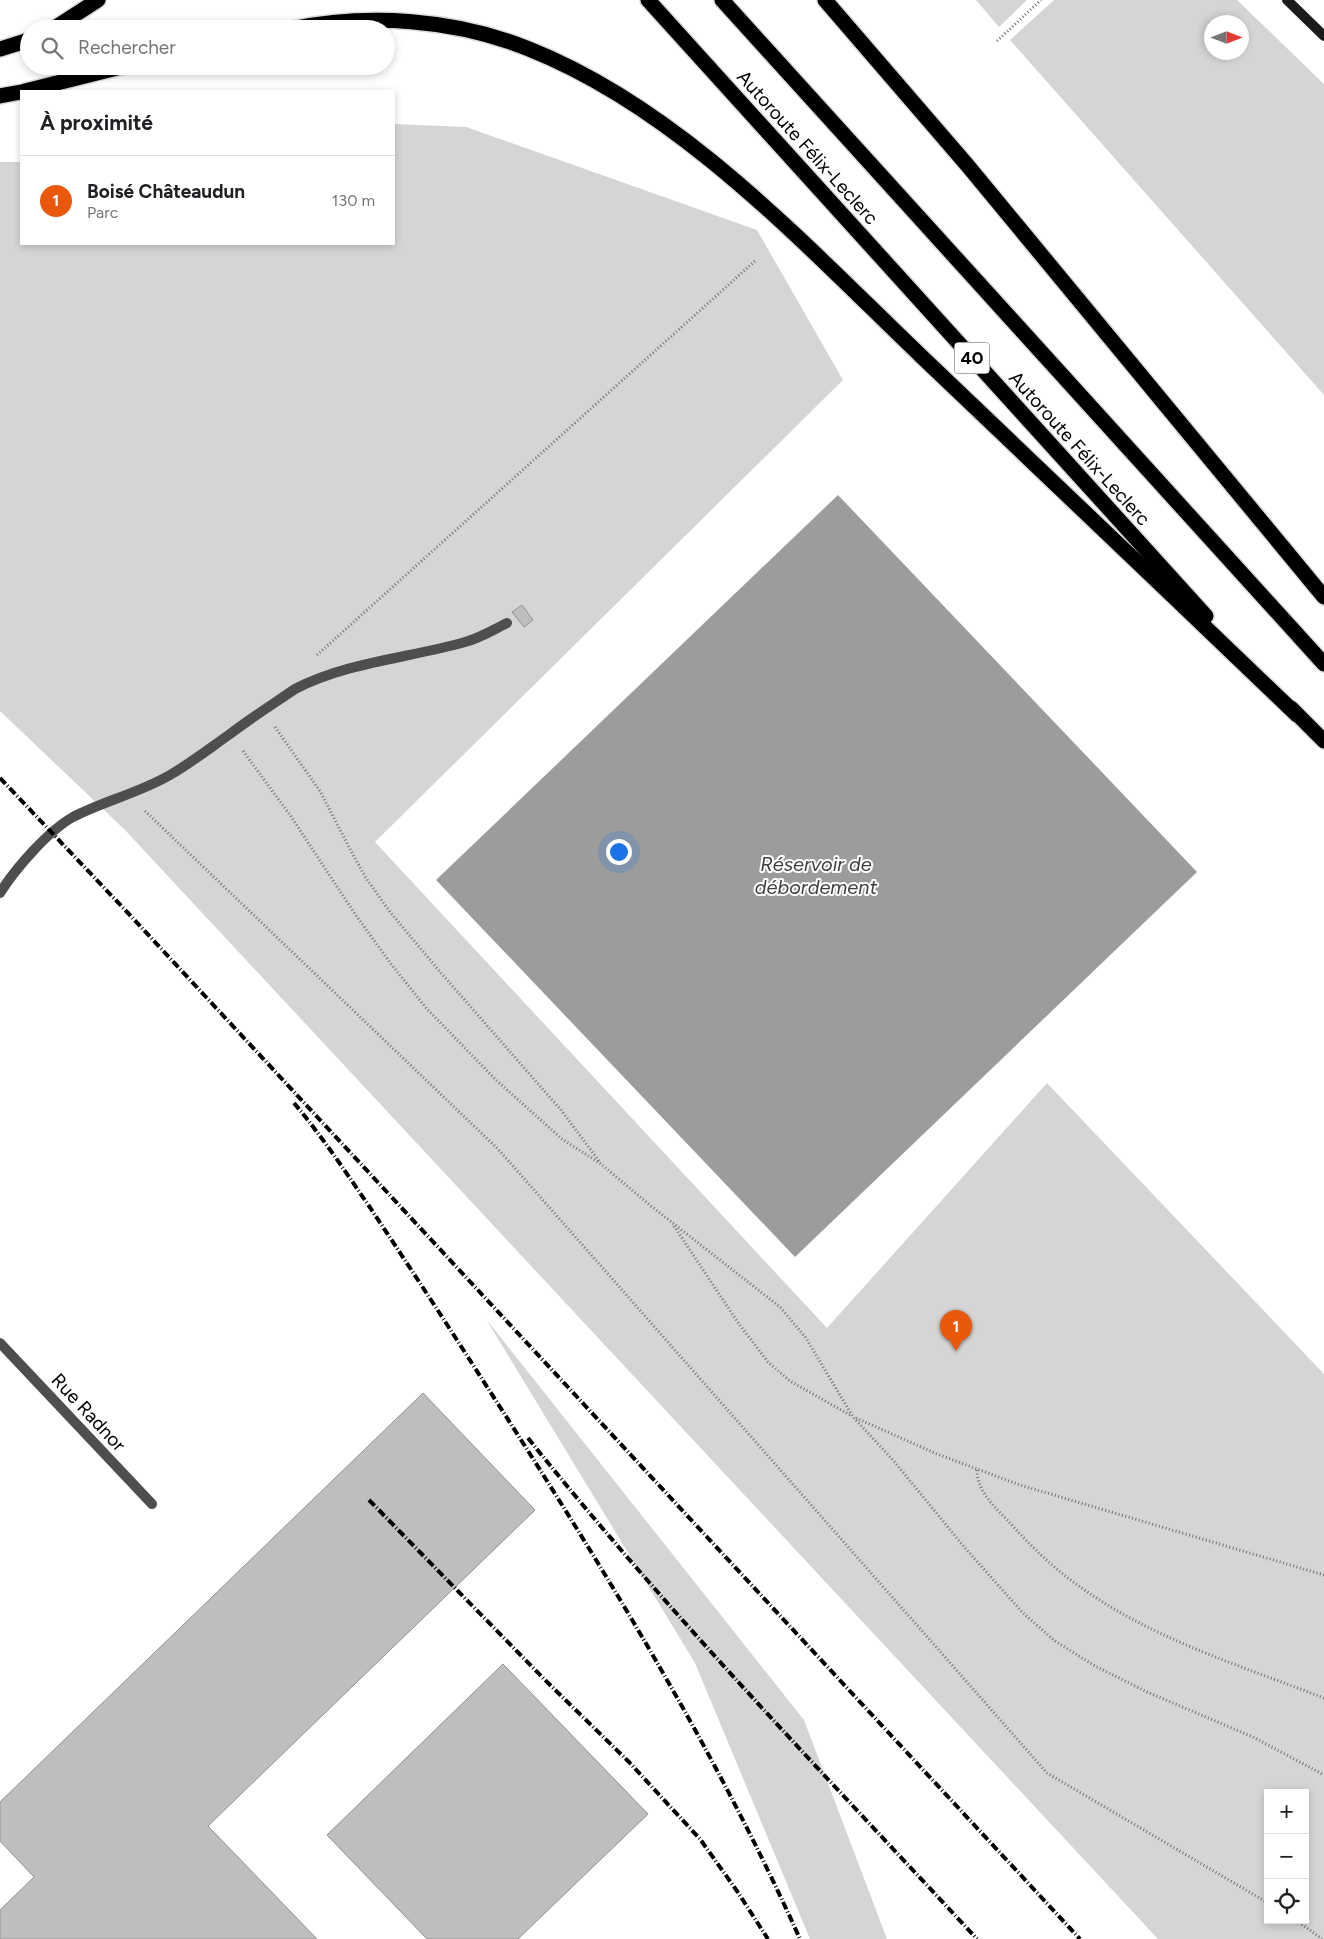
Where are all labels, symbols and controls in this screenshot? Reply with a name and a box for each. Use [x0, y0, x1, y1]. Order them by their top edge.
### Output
north arrow [1204, 15, 1249, 60]
search box [20, 20, 395, 75]
icon: search [38, 34, 66, 62]
text: Rechercher [78, 36, 176, 59]
street label: Autoroute Félix-Leclerc [732, 65, 883, 229]
text: À proximité [40, 110, 153, 135]
text: Boisé Châteaudun [87, 180, 245, 203]
text: 1 [53, 191, 59, 210]
text: 130 m [332, 191, 375, 210]
text: Parc [87, 203, 118, 222]
road number: 40 [954, 342, 990, 373]
street label: Autoroute Félix-Leclerc [1004, 366, 1155, 530]
your location [606, 839, 632, 865]
water label: Réservoir de débordement [755, 852, 877, 899]
pin: 1 [940, 1310, 972, 1351]
street label: Rue Radnor [47, 1369, 131, 1457]
map controls [1264, 1789, 1309, 1924]
button: + [1264, 1789, 1309, 1834]
button: − [1264, 1834, 1309, 1879]
button: locate [1264, 1879, 1309, 1924]

